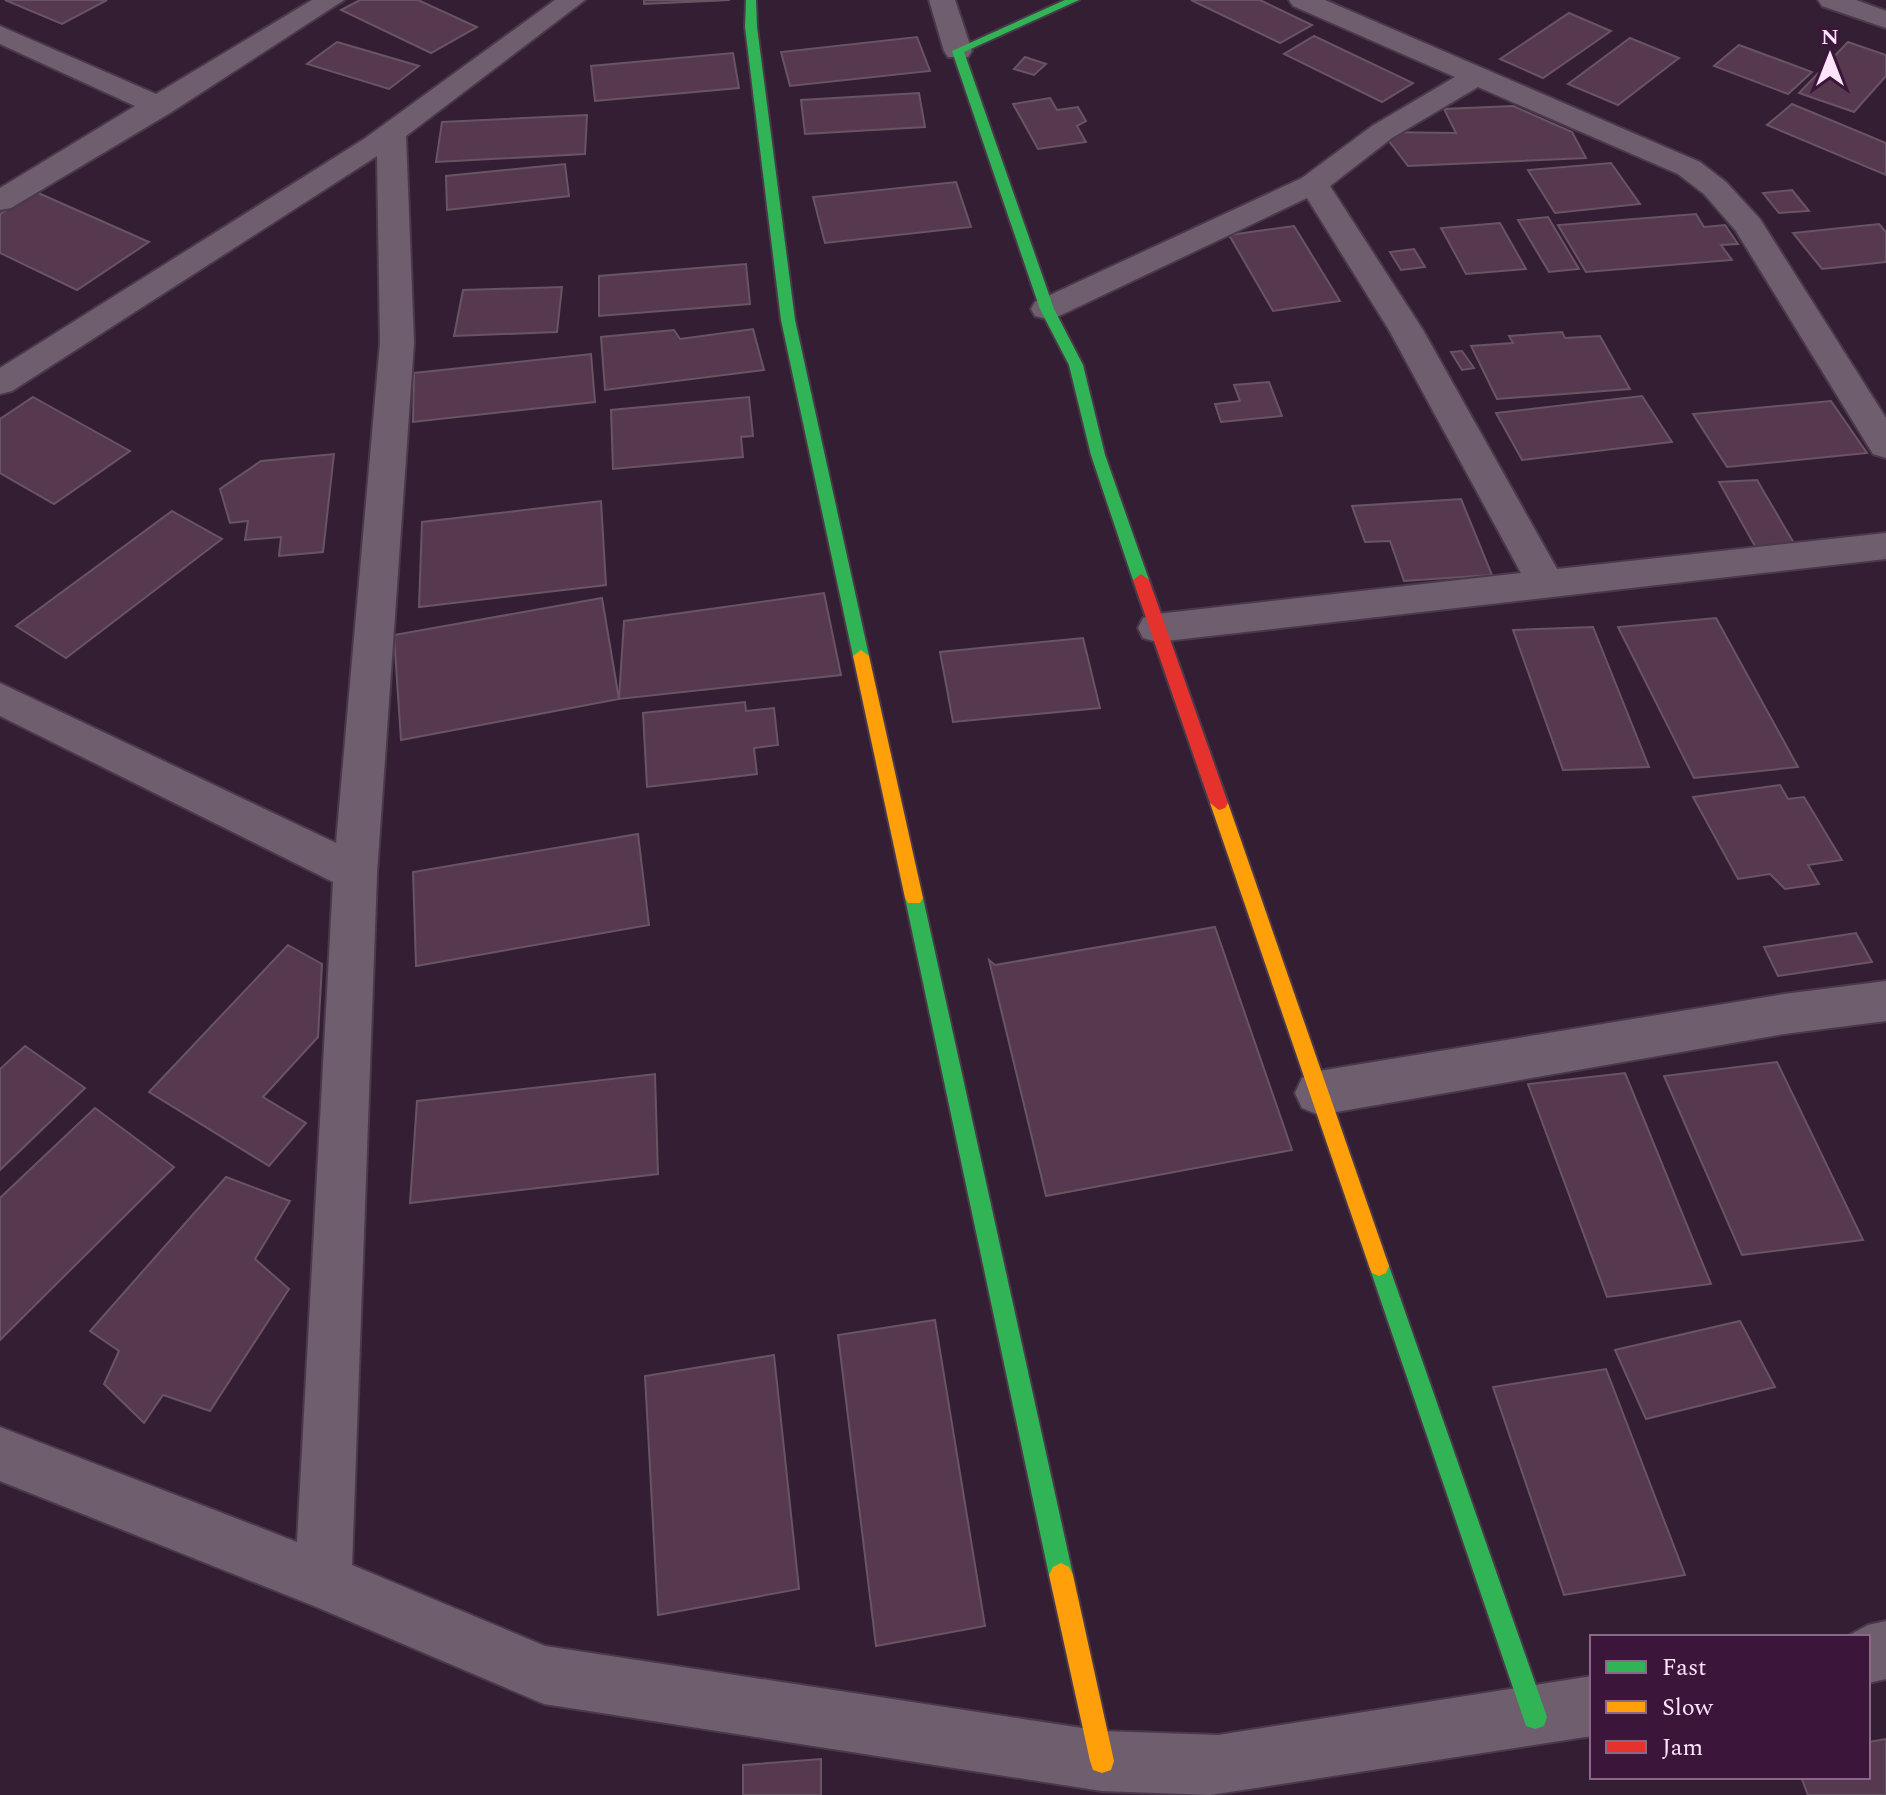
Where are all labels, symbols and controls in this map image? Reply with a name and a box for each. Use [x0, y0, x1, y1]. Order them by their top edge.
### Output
north arrow [1790, 16, 1870, 96]
text: N [1821, 21, 1839, 54]
legend [1590, 1635, 1870, 1779]
text: Fast [1662, 1650, 1707, 1686]
text: Slow [1662, 1690, 1714, 1726]
text: Jam [1662, 1730, 1703, 1766]

